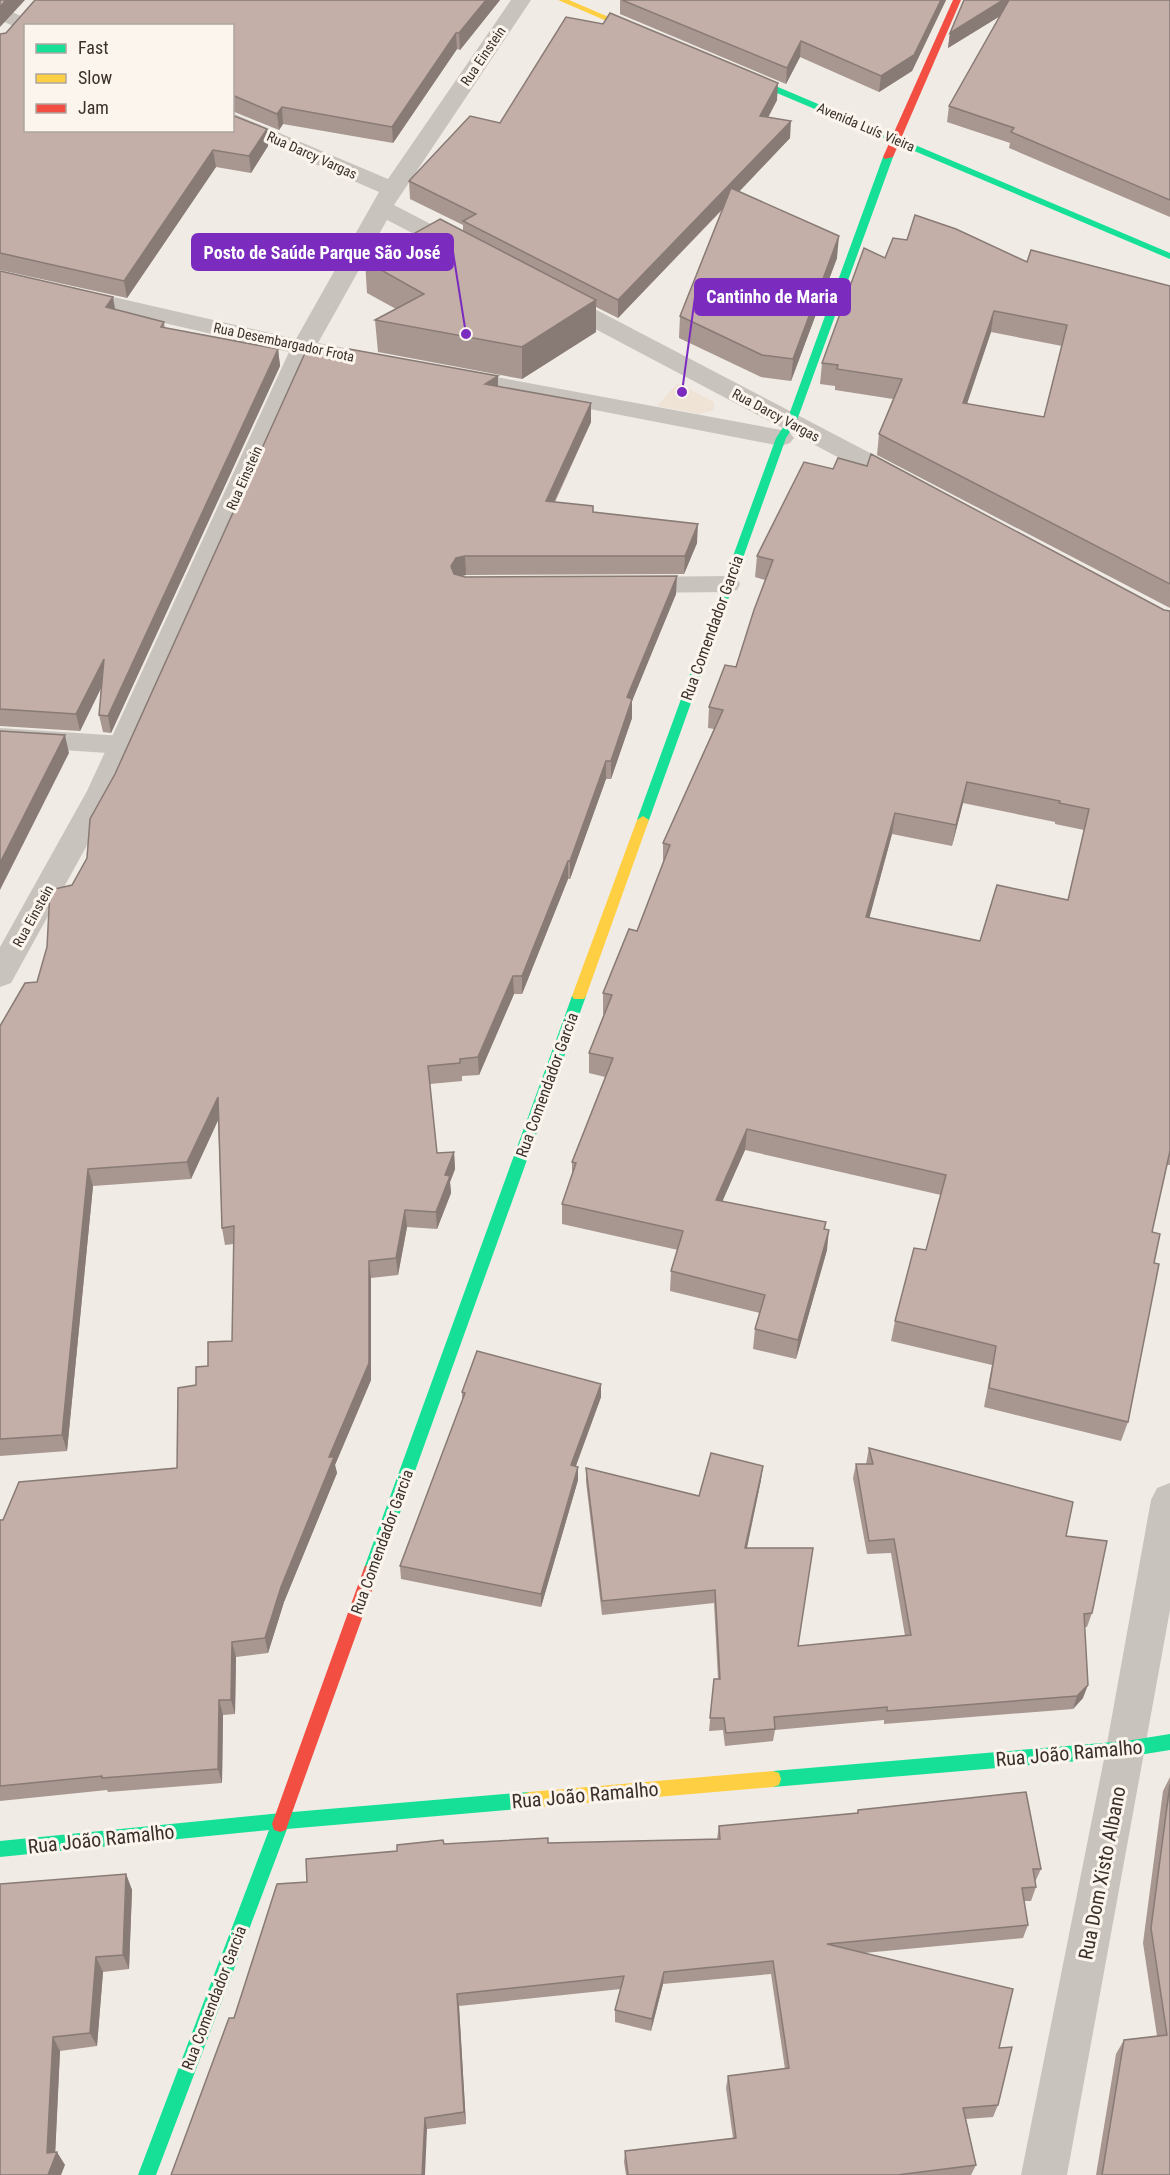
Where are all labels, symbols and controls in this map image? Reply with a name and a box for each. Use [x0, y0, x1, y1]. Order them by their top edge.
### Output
street label: Rua Einstein [457, 23, 509, 89]
legend [24, 24, 234, 132]
text: Fast [78, 37, 109, 58]
text: Slow [78, 67, 113, 88]
text: Jam [78, 97, 109, 118]
street label: Avenida Luís Vieira [815, 99, 917, 155]
street label: Rua Darcy Vargas [265, 128, 359, 182]
callout: Posto de Saúde Parque São José [192, 234, 453, 270]
text: Posto de Saúde Parque São José [204, 242, 441, 263]
callout: Cantinho de Maria [695, 279, 850, 315]
text: Cantinho de Maria [706, 286, 838, 307]
street label: Rua Desembargador Frota [212, 319, 356, 365]
street label: Rua Darcy Vargas [729, 385, 823, 445]
street label: Rua Einstein [223, 444, 265, 512]
street label: Rua Comendador Garcia [677, 553, 747, 703]
street label: Rua Einstein [9, 882, 57, 950]
street label: Rua Comendador Garcia [512, 1010, 582, 1160]
street label: Rua Comendador Garcia [347, 1467, 417, 1617]
street label: Rua João Ramalho [994, 1735, 1144, 1771]
street label: Rua João Ramalho [510, 1777, 660, 1813]
street label: Rua Dom Xisto Albano [1073, 1784, 1131, 1962]
street label: Rua João Ramalho [26, 1819, 176, 1859]
street label: Rua Comendador Garcia [178, 1923, 250, 2073]

